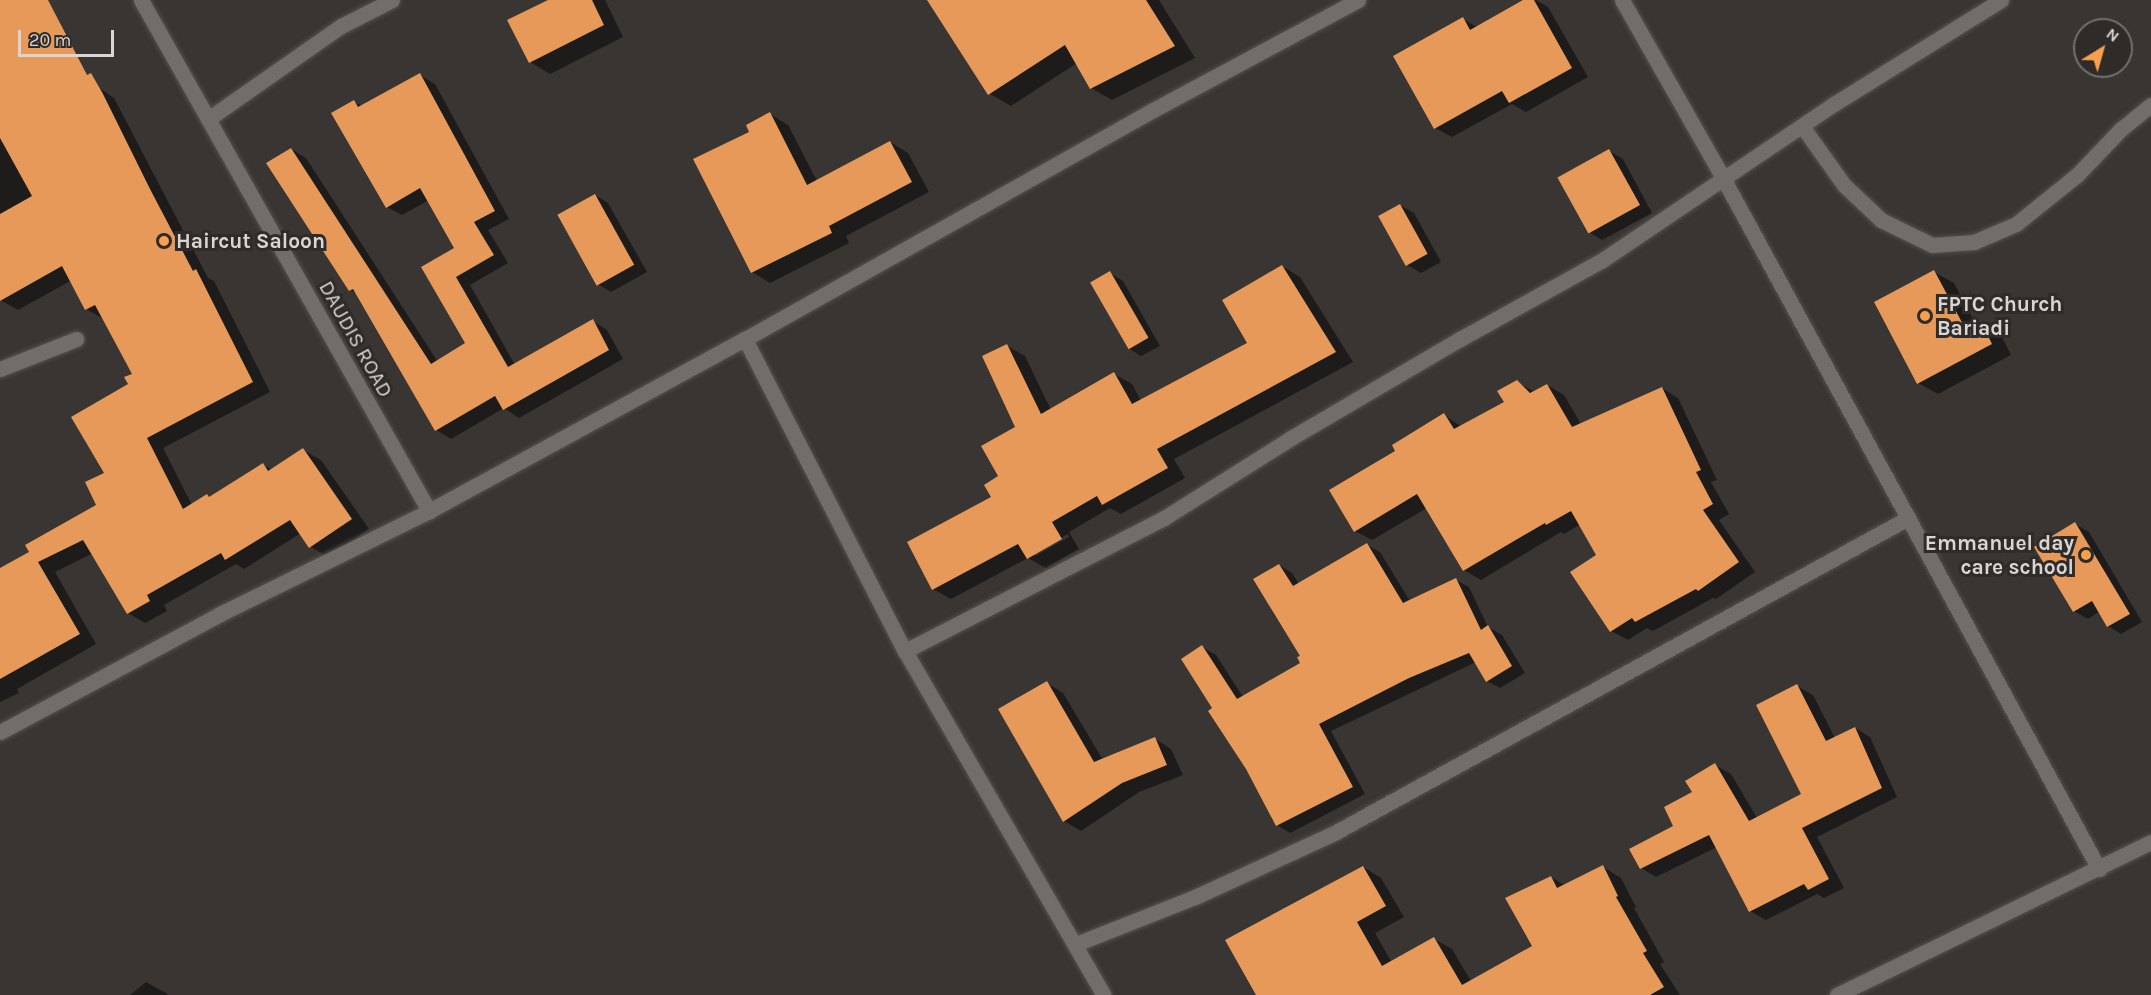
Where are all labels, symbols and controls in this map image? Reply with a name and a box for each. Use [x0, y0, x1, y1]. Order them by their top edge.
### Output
scale bar [21, 18, 117, 56]
north arrow [2073, 18, 2133, 78]
text: N [2103, 24, 2123, 46]
text: 20 m [29, 29, 71, 51]
place label: Haircut Saloon [176, 228, 325, 254]
marker: Haircut Saloon [157, 234, 171, 248]
street label: DAUDIS ROAD [314, 276, 398, 402]
place label: FPTC Church Bariadi [1937, 291, 2062, 341]
marker: FPTC Church Bariadi [1918, 309, 1932, 323]
place label: Emmanuel day care school [1925, 530, 2074, 580]
marker: Emmanuel day care school [2079, 548, 2093, 562]

